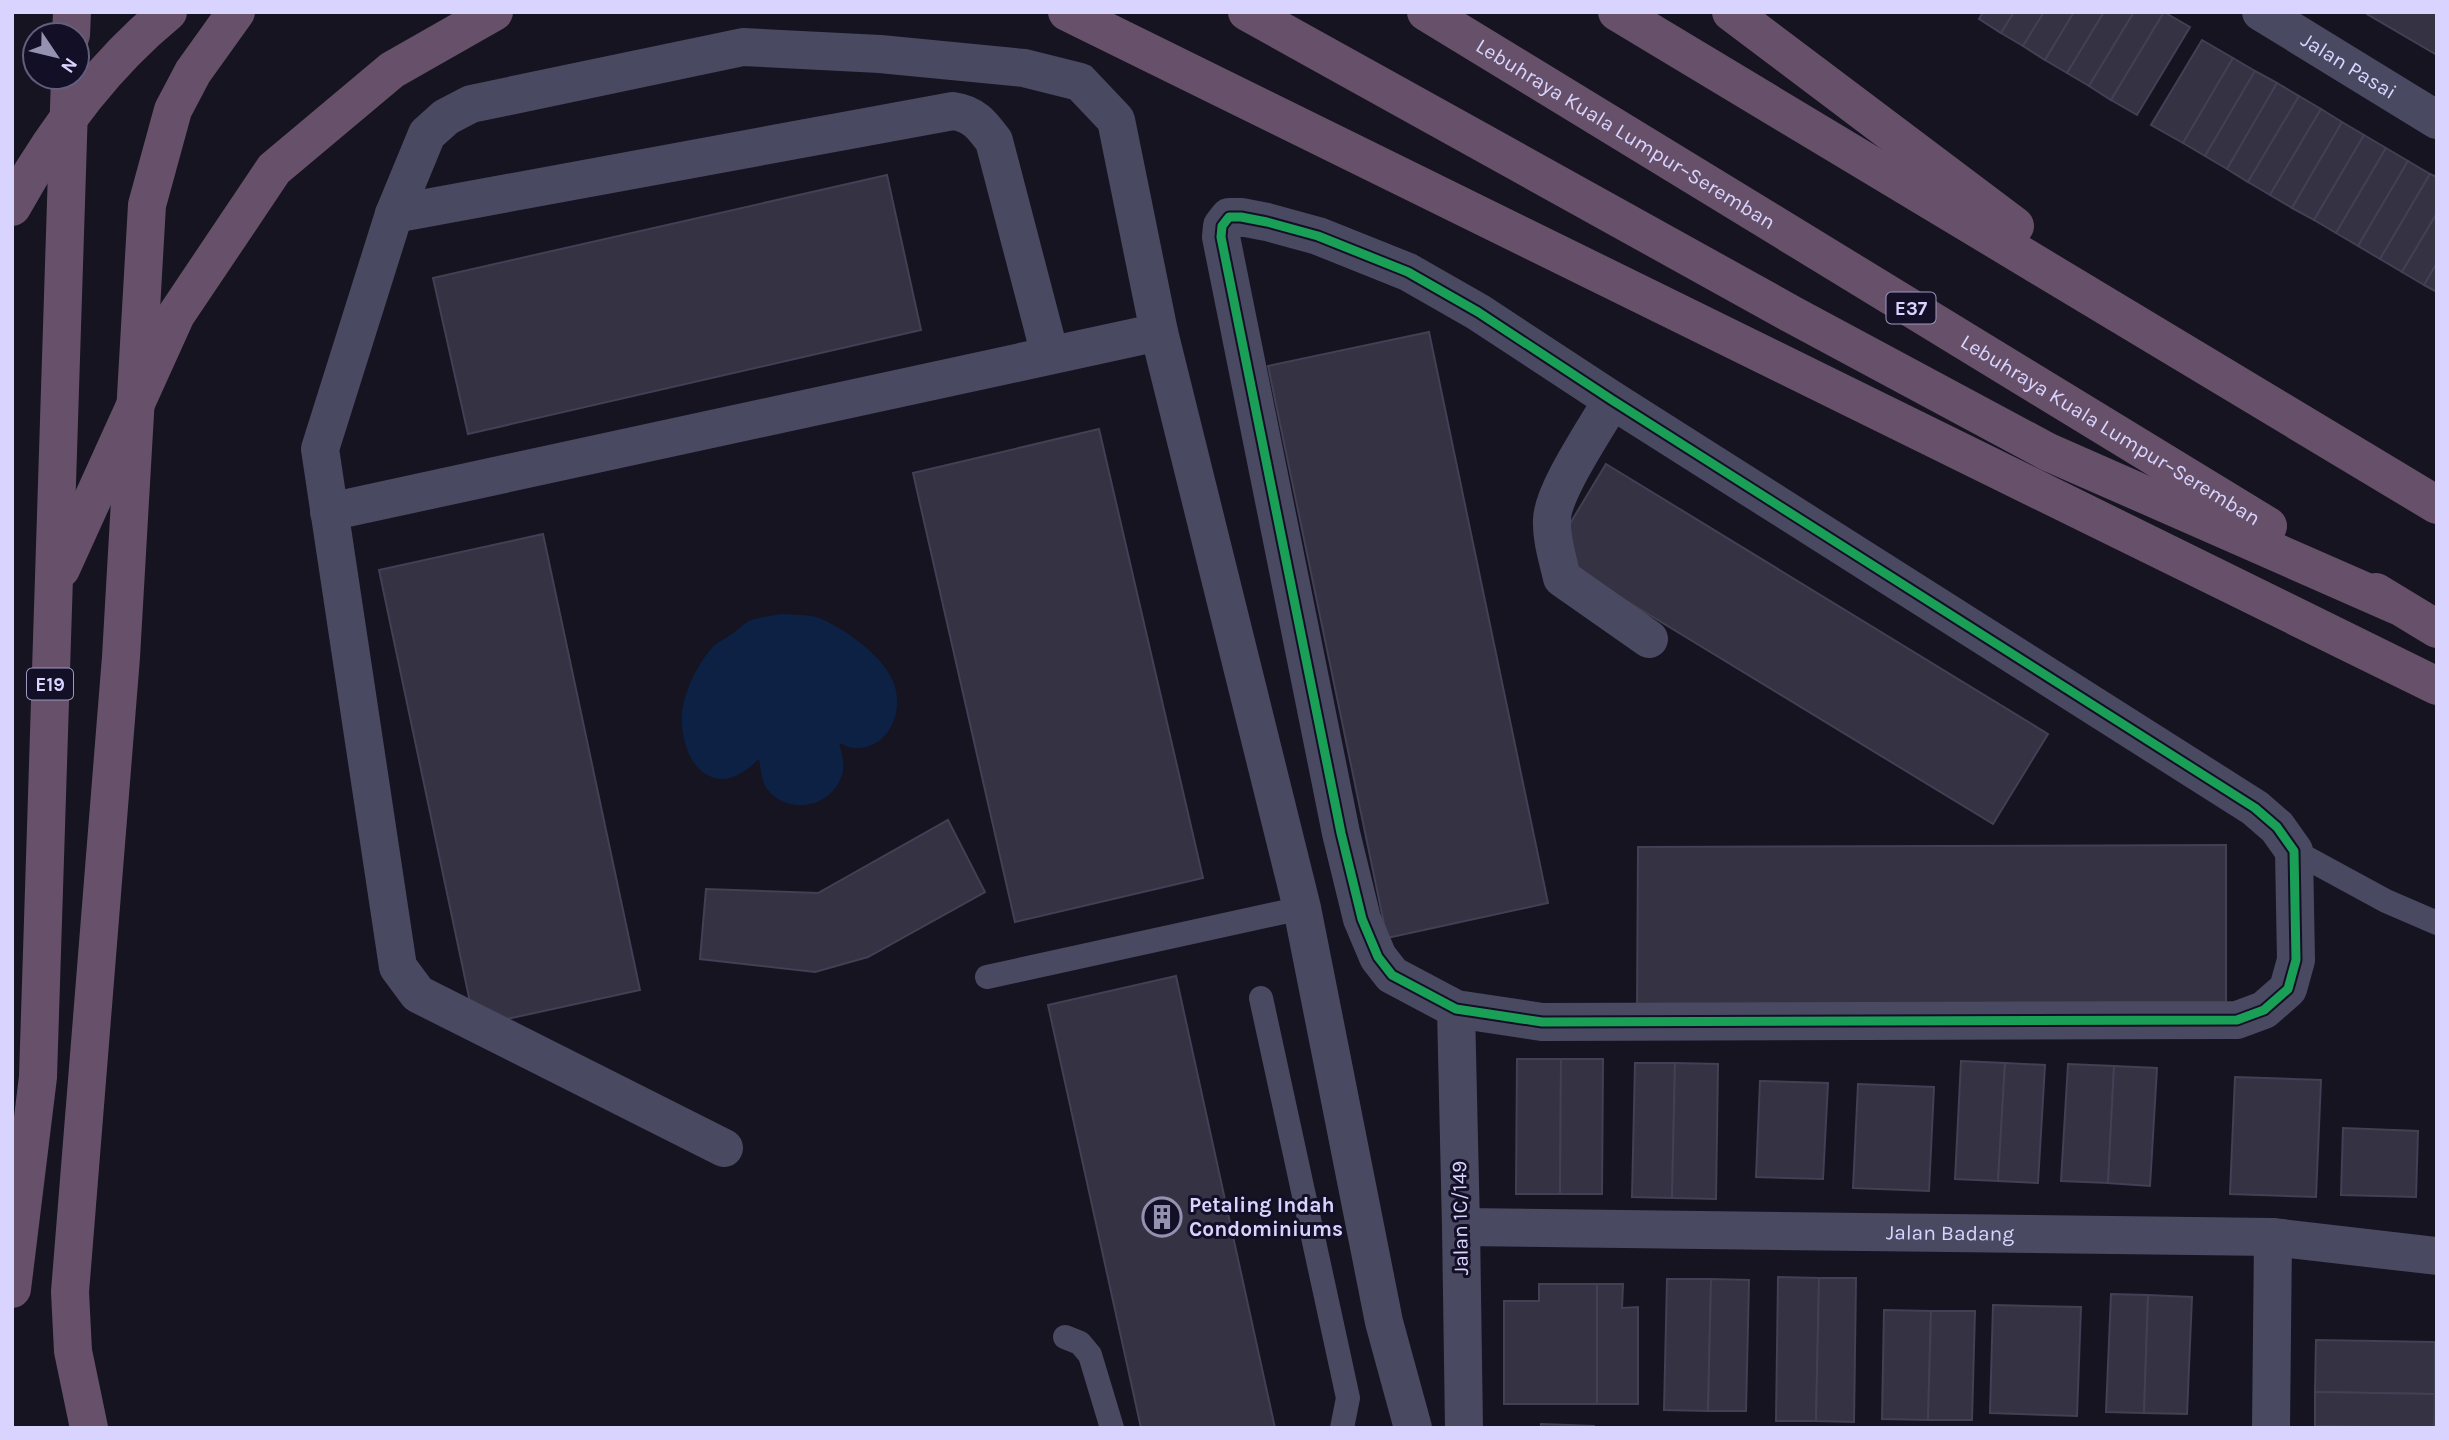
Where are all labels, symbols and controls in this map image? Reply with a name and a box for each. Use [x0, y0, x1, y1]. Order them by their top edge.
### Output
north arrow [21, 21, 91, 91]
street label: Jalan Pasai [2297, 28, 2401, 104]
street label: Lebuhraya Kuala Lumpur–Seremban [1472, 33, 1780, 234]
text: N [56, 53, 82, 77]
road number: E37 [1886, 292, 1936, 324]
street label: Lebuhraya Kuala Lumpur–Seremban [1956, 329, 2265, 530]
road number: E19 [27, 668, 73, 699]
street label: Jalan 1C/149 [1447, 1160, 1473, 1276]
place label: Petaling Indah Condominiums [1189, 1193, 1343, 1241]
building icon: Petaling Indah Condominiums [1141, 1196, 1183, 1238]
street label: Jalan Badang [1886, 1220, 2014, 1246]

